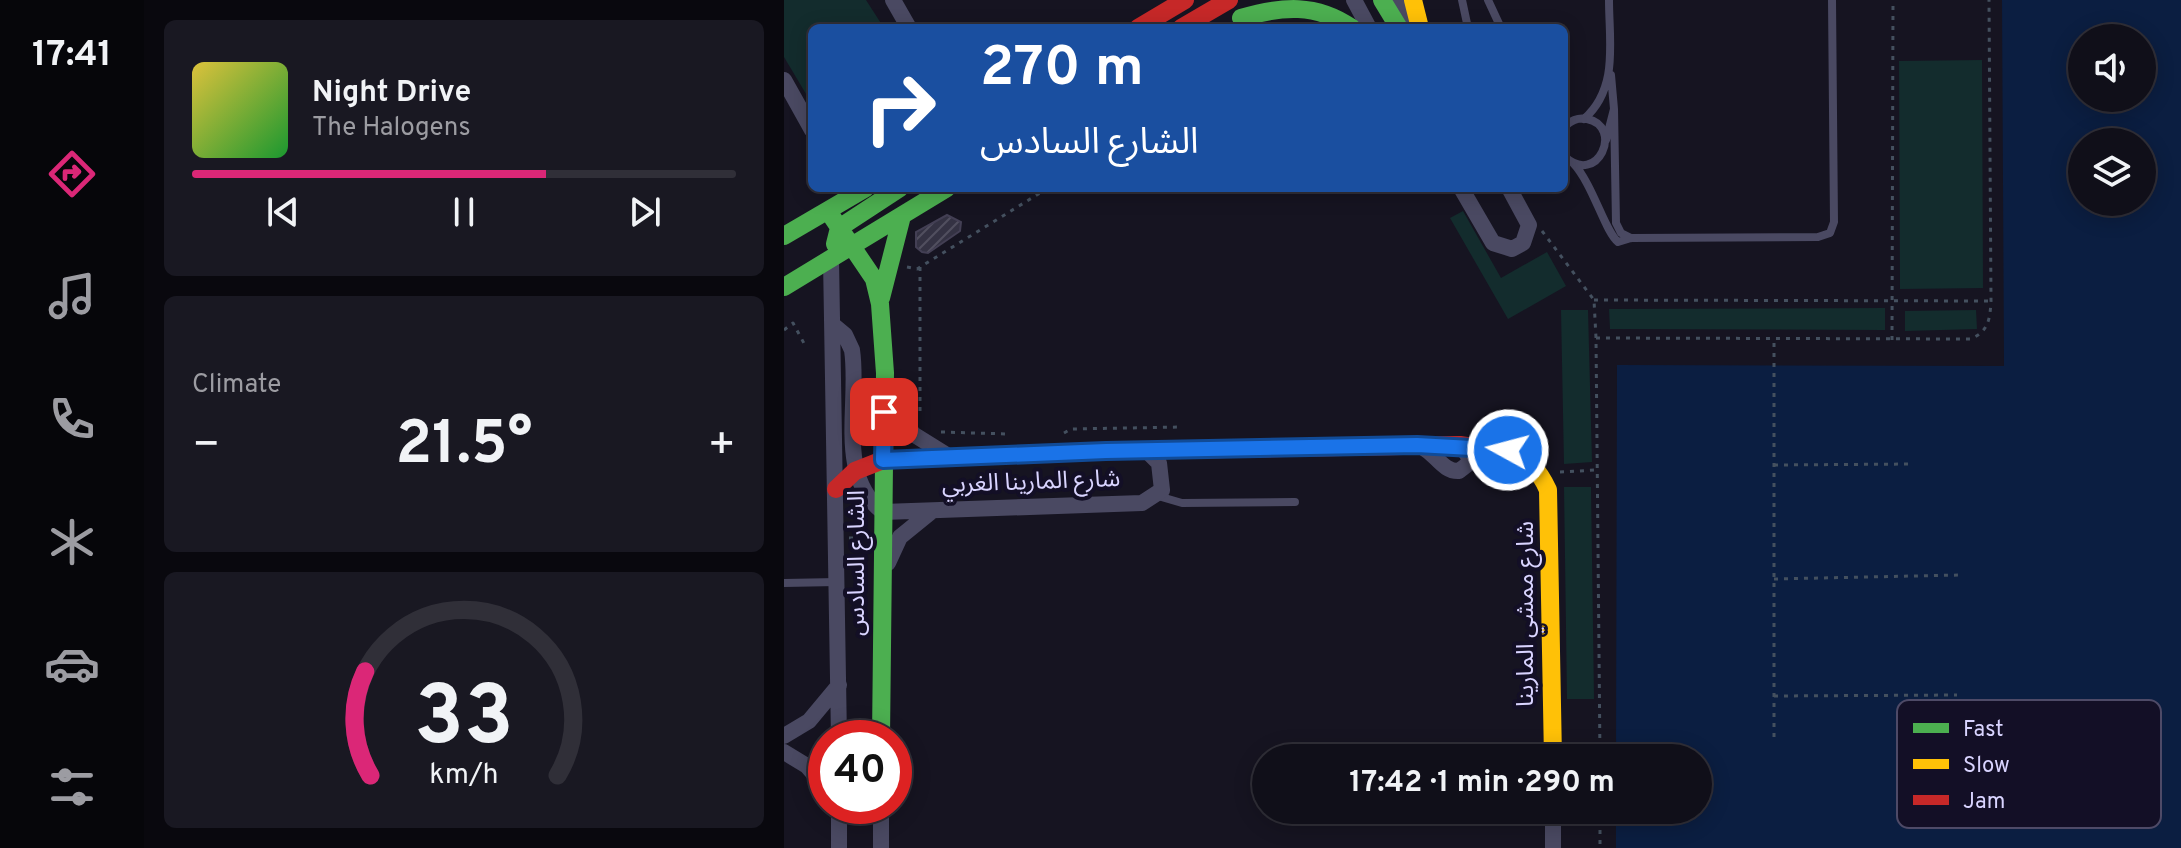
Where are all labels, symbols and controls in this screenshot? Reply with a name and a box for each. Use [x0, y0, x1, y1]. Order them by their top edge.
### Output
map controls [2068, 24, 2156, 216]
button: sound [2068, 24, 2156, 112]
text: 17:41 [32, 33, 112, 79]
text: 270 m [980, 35, 1144, 105]
icon: right [848, 56, 952, 160]
text: Night Drive [312, 75, 471, 112]
text: The Halogens [312, 112, 471, 145]
text: الشارع السادس [980, 121, 1199, 167]
button: layers [2068, 128, 2156, 216]
icon: directions [44, 146, 100, 202]
icon: previous [261, 190, 305, 234]
icon: pause [442, 190, 486, 234]
icon: next [623, 190, 667, 234]
icon: music [44, 268, 100, 324]
text: Climate [192, 369, 281, 402]
pin [850, 378, 918, 446]
icon: arrive [862, 390, 906, 434]
icon: phone [44, 391, 100, 447]
position arrow [1466, 408, 1550, 492]
text: 21.5° [395, 409, 533, 485]
text: − [192, 419, 220, 475]
text: + [708, 419, 736, 475]
street label: شارع المارينا الغربي [941, 465, 1121, 503]
street label: الشارع السادس [843, 490, 873, 636]
icon: climate [44, 514, 100, 570]
street label: شارع ممشي المارينا [1512, 521, 1544, 707]
icon: car [44, 636, 100, 692]
text: 33 [414, 669, 514, 774]
legend [1897, 700, 2161, 828]
text: Fast [1963, 717, 2004, 744]
speed limit sign: 40 [808, 720, 912, 824]
text: Slow [1963, 753, 2010, 780]
text: km/h [429, 758, 499, 794]
icon: filters [44, 759, 100, 815]
text: 17:42 · 1 min · 290 m [1349, 765, 1615, 802]
text: Jam [1963, 789, 2006, 816]

